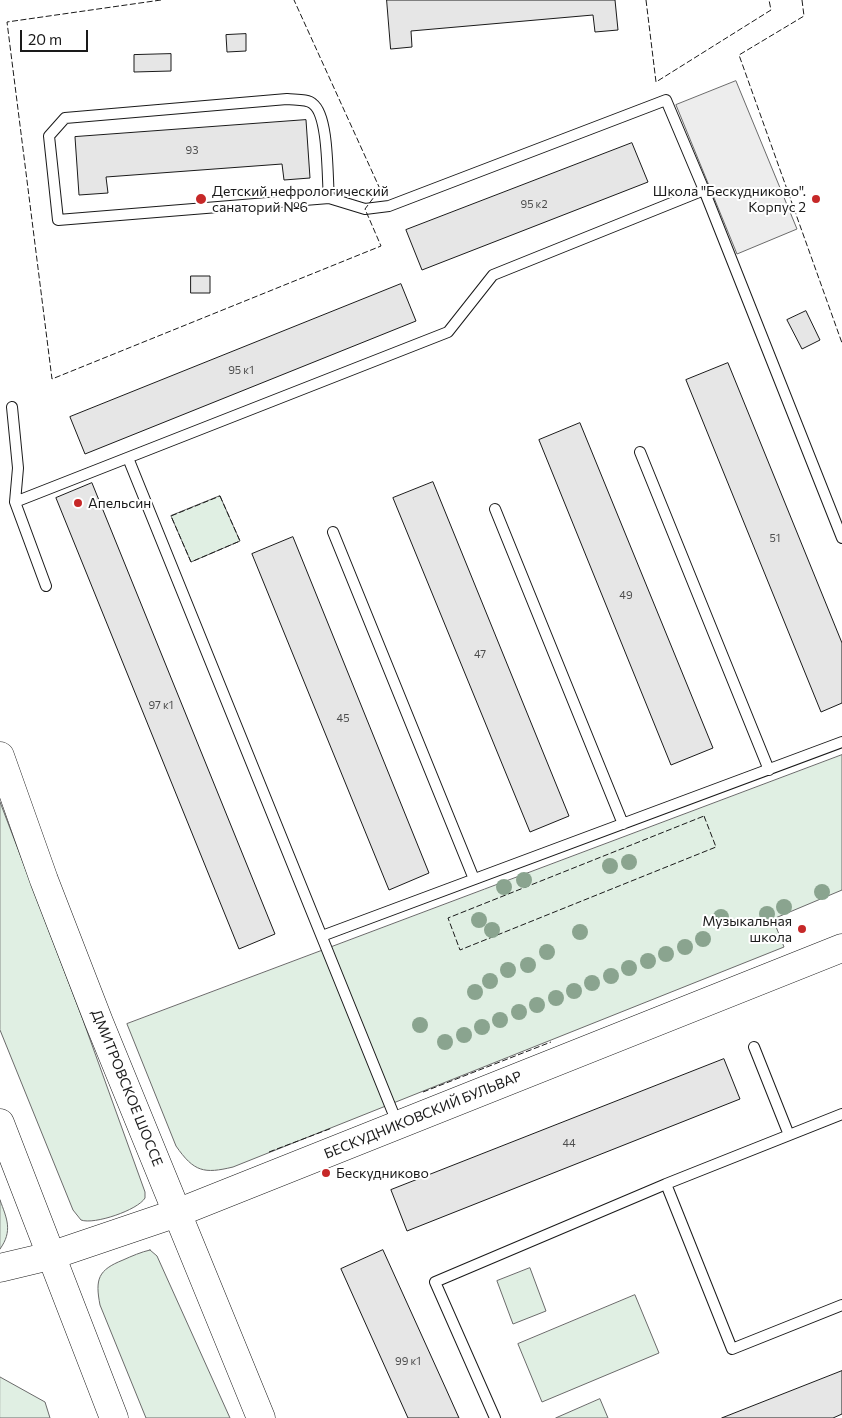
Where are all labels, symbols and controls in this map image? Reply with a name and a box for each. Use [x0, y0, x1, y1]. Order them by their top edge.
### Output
scale bar [22, 20, 90, 52]
text: 20 m [28, 30, 62, 48]
house number: 93 [186, 143, 198, 157]
place label: Детский нефрологический санаторий №6 [212, 183, 389, 216]
place label: Школа "Бескудниково". Корпус 2 [653, 183, 806, 216]
marker: Детский нефрологический санаторий №6 [194, 192, 208, 206]
marker: Школа "Бескудниково". Корпус 2 [810, 193, 822, 205]
house number: 95 к2 [520, 197, 548, 211]
house number: 95 к1 [228, 363, 254, 377]
place label: Апельсин [88, 495, 151, 511]
marker: Апельсин [72, 497, 84, 509]
house number: 51 [769, 531, 781, 545]
house number: 49 [619, 588, 633, 602]
house number: 47 [474, 647, 486, 661]
house number: 97 к1 [148, 698, 174, 712]
house number: 45 [337, 711, 349, 725]
place label: Музыкальная школа [702, 913, 792, 946]
marker: Музыкальная школа [796, 923, 808, 935]
street label: ДМИТРОВСКОЕ ШОССЕ [88, 1007, 166, 1169]
street label: БЕСКУДНИКОВСКИЙ БУЛЬВАР [322, 1068, 524, 1162]
house number: 44 [562, 1136, 576, 1150]
place label: Бескудниково [336, 1165, 429, 1181]
marker: Бескудниково [320, 1167, 332, 1179]
house number: 99 к1 [395, 1354, 421, 1368]

